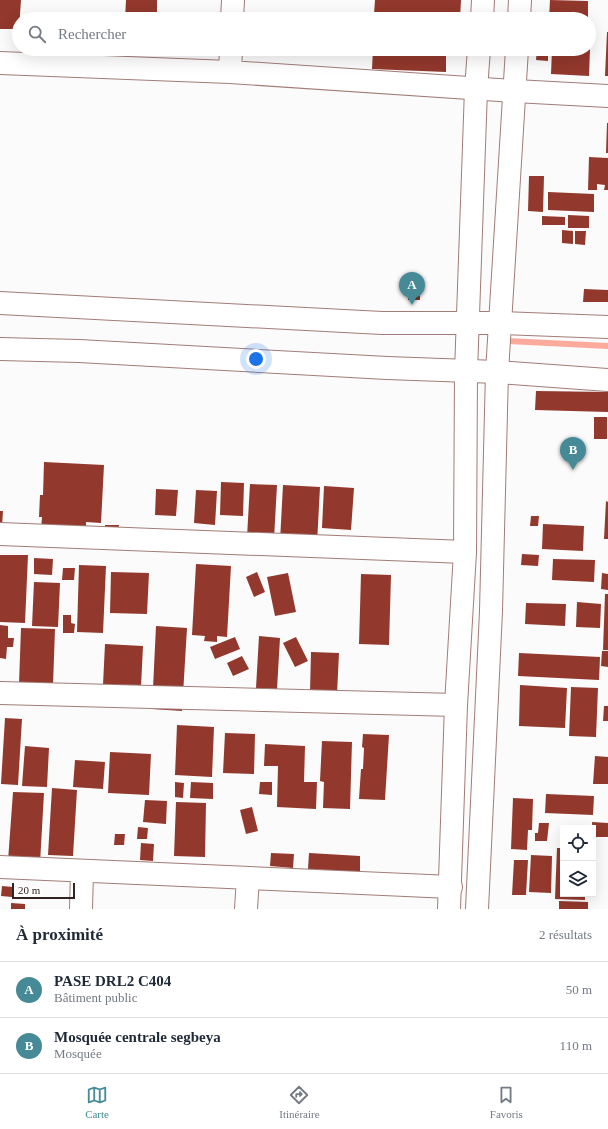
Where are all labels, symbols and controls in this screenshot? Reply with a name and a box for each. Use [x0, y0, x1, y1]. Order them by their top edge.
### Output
search box [12, 12, 596, 56]
icon: search [26, 23, 48, 45]
text: Rechercher [58, 26, 126, 42]
pin: A [399, 272, 425, 305]
your location [246, 349, 266, 369]
pin: B [560, 437, 586, 470]
map controls [560, 825, 596, 897]
button: locate [560, 825, 596, 861]
button: layers [560, 861, 596, 897]
scale bar [12, 881, 75, 900]
text: 20 m [18, 884, 40, 896]
text: À proximité [16, 925, 103, 944]
text: 2 résultats [539, 927, 592, 942]
text: PASE DRL2 C404 [54, 973, 171, 989]
text: A [24, 982, 34, 997]
text: 50 m [566, 982, 592, 997]
text: Bâtiment public [54, 990, 137, 1005]
text: Mosquée centrale segbeya [54, 1029, 221, 1045]
text: B [25, 1038, 33, 1053]
text: 110 m [560, 1038, 592, 1053]
text: Mosquée [54, 1046, 102, 1061]
tab: Carte [85, 1084, 109, 1120]
tab: Itinéraire [279, 1084, 320, 1120]
tab: Favoris [490, 1084, 523, 1120]

